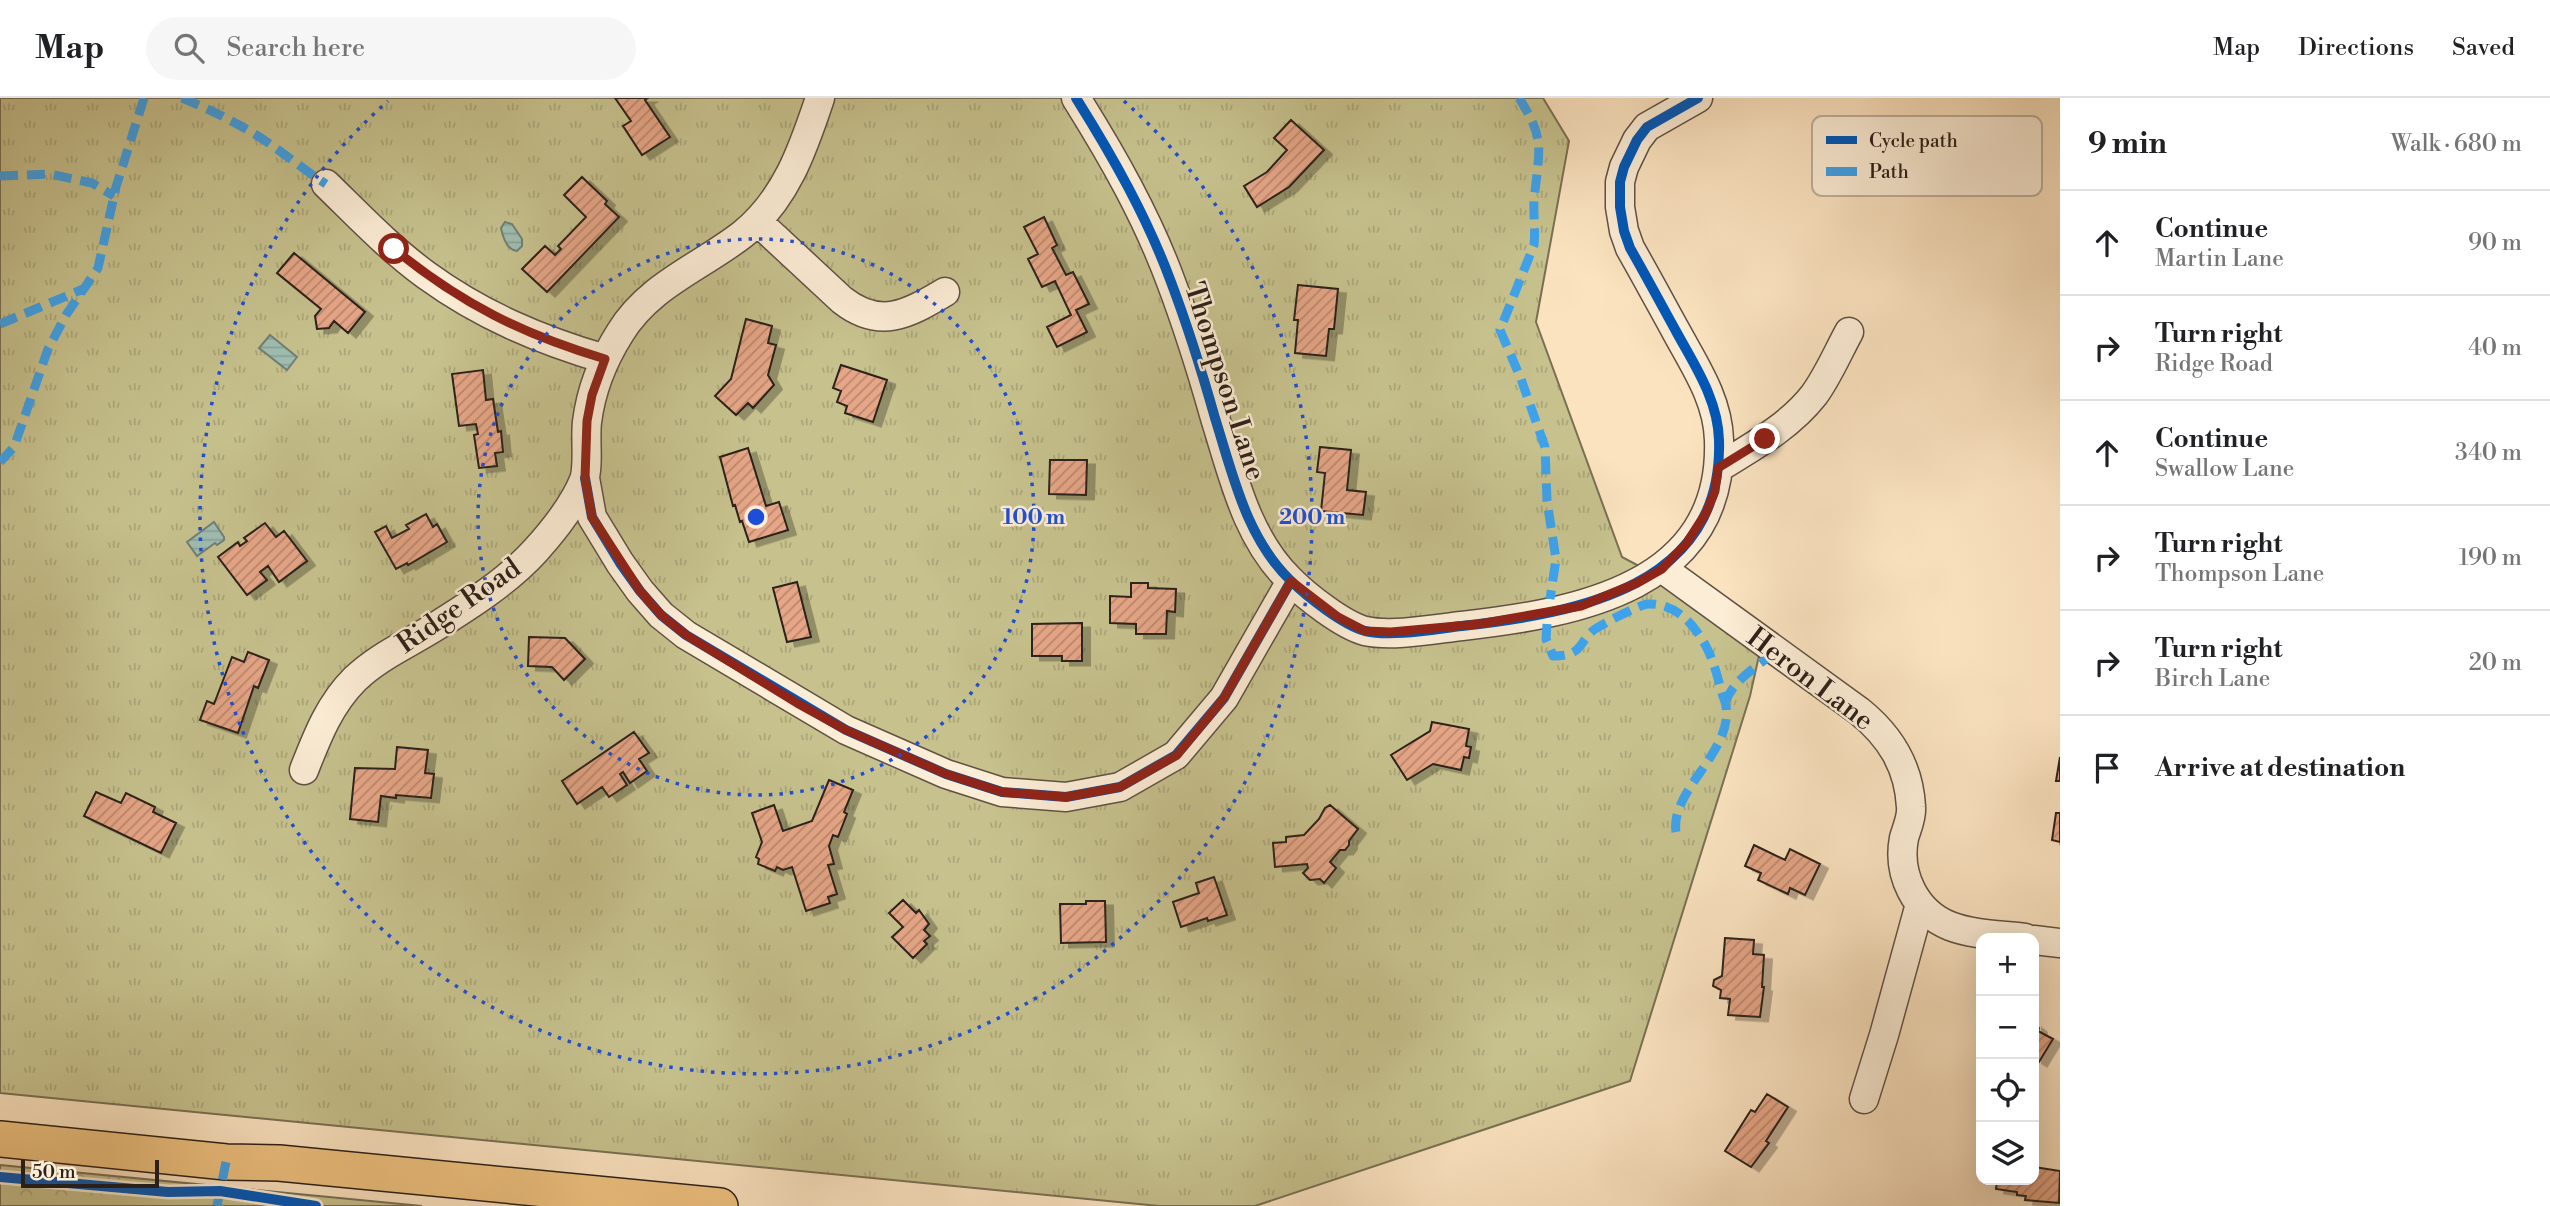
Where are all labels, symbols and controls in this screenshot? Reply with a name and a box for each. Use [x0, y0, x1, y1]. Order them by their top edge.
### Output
search box [146, 17, 636, 80]
text: Map [35, 28, 104, 69]
icon: search [170, 29, 208, 67]
text: Search here [226, 32, 365, 64]
text: Map [2213, 33, 2260, 63]
text: Directions [2298, 33, 2414, 63]
text: Saved [2452, 33, 2515, 63]
legend [1812, 116, 2042, 196]
text: 9 min [2088, 125, 2167, 163]
text: Cycle path [1869, 129, 1958, 153]
text: Walk · 680 m [2391, 130, 2522, 158]
text: Path [1869, 160, 1909, 184]
text: Continue [2155, 213, 2268, 245]
icon: ahead [2088, 224, 2126, 262]
text: 90 m [2468, 229, 2522, 257]
route start [378, 233, 409, 264]
text: Martin Lane [2155, 245, 2284, 273]
street label: Thompson Lane [1176, 278, 1273, 485]
text: Turn right [2155, 318, 2283, 350]
icon: right [2088, 329, 2126, 367]
text: 40 m [2468, 334, 2522, 362]
text: Ridge Road [2155, 350, 2273, 378]
route end [1749, 423, 1780, 454]
text: Continue [2155, 423, 2268, 455]
icon: ahead [2088, 434, 2126, 472]
text: 340 m [2455, 439, 2522, 467]
text: Swallow Lane [2155, 455, 2294, 483]
centre of rings [744, 505, 768, 529]
text: 100 m [1003, 505, 1065, 531]
text: 200 m [1279, 505, 1345, 531]
text: Turn right [2155, 528, 2283, 560]
icon: right [2088, 539, 2126, 577]
text: 190 m [2459, 544, 2522, 572]
street label: Ridge Road [390, 551, 528, 662]
text: Thompson Lane [2155, 560, 2324, 588]
street label: Heron Lane [1740, 620, 1881, 738]
text: Turn right [2155, 633, 2283, 665]
icon: right [2088, 644, 2126, 682]
text: 20 m [2469, 649, 2522, 677]
text: Birch Lane [2155, 665, 2270, 693]
icon: arrive [2088, 749, 2126, 787]
text: Arrive at destination [2155, 752, 2405, 784]
map controls [1976, 933, 2039, 1185]
button: + [1976, 933, 2039, 996]
button: − [1976, 996, 2039, 1059]
button: locate [1976, 1059, 2039, 1122]
button: layers [1976, 1122, 2039, 1185]
scale bar [21, 1157, 159, 1189]
text: 50 m [32, 1160, 76, 1184]

